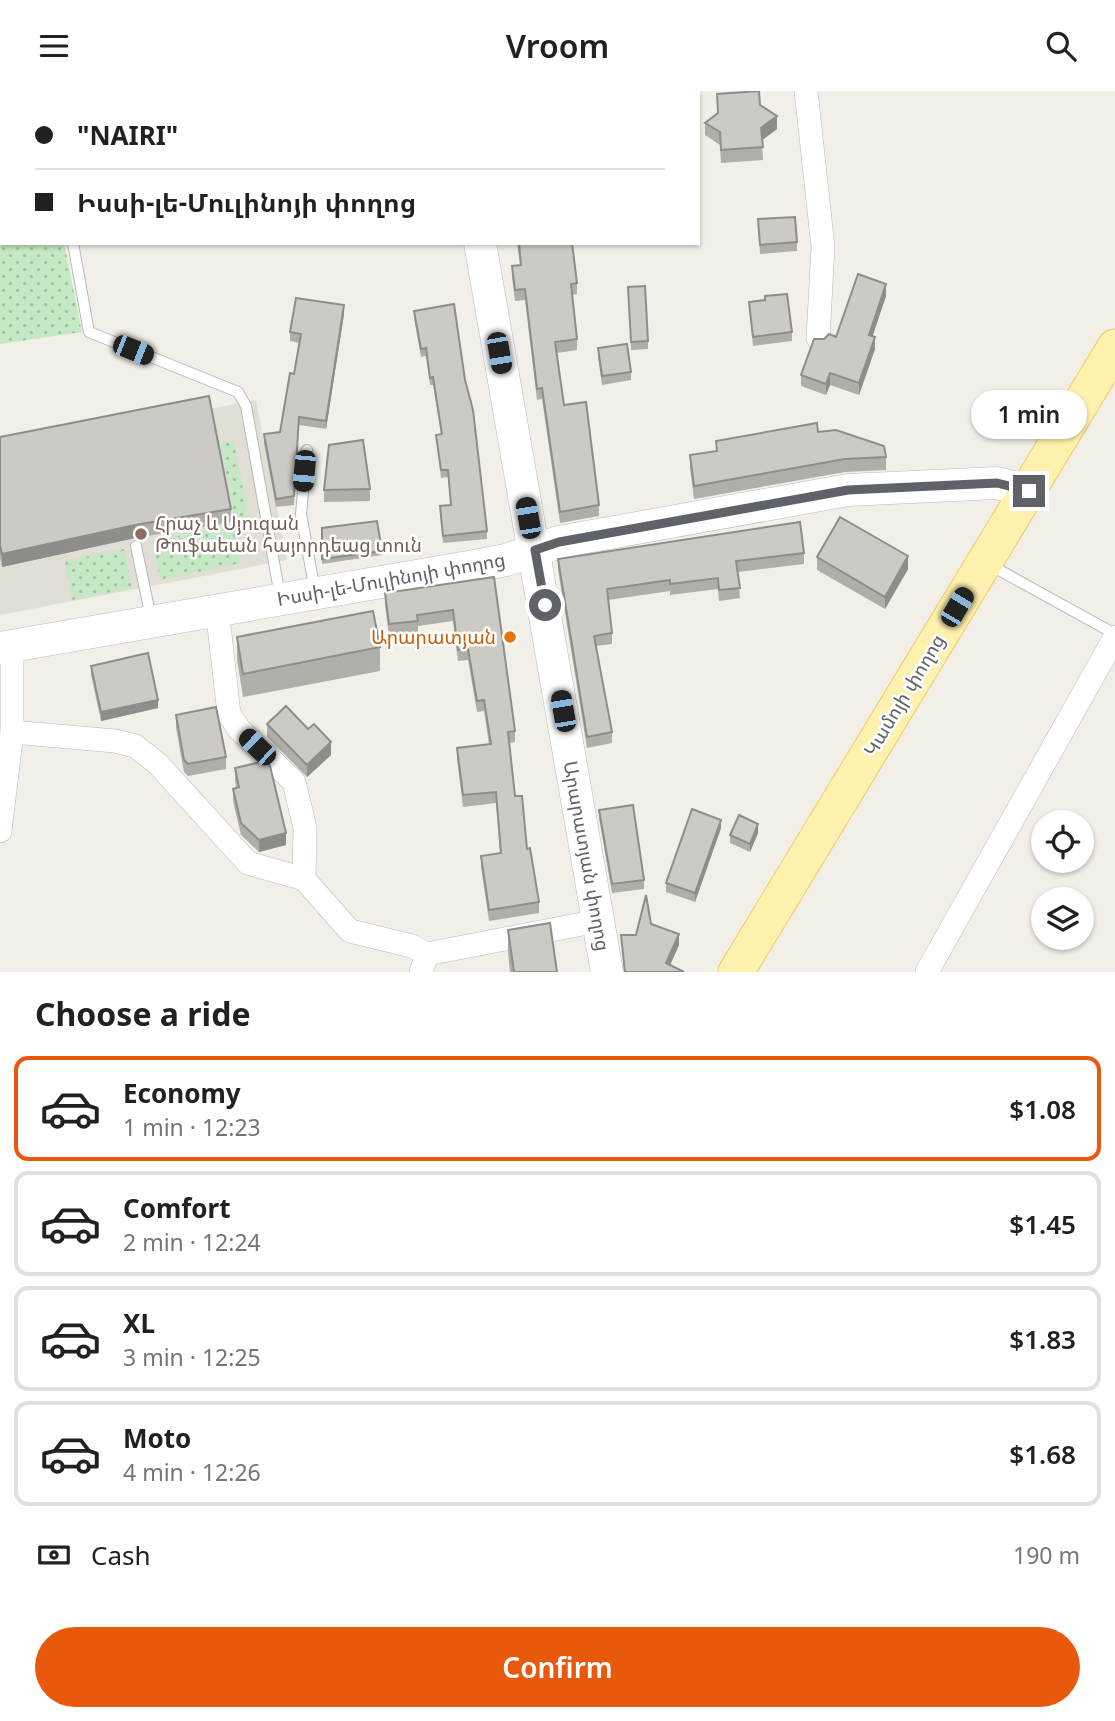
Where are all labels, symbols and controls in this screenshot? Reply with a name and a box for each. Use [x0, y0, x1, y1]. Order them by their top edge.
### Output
text: Vroom [506, 24, 609, 67]
icon: menu [35, 27, 73, 65]
icon: search [1042, 27, 1080, 65]
text: "NAIRI" [77, 117, 178, 153]
text: Իսսի-լե-Մուլինոյի փողոց [77, 184, 416, 220]
car [486, 330, 513, 376]
car [110, 332, 157, 368]
callout: 1 min [971, 389, 1087, 439]
text: 1 min [998, 398, 1060, 430]
car [292, 449, 317, 493]
route end [1013, 475, 1045, 507]
car [515, 495, 542, 541]
place label: Հրաչ և Սյուզան Թուֆաեան հայորդեաց տուն [155, 510, 422, 558]
marker: Հրաչ և Սյուզան Թուֆաեան հայորդեաց տուն [133, 526, 149, 542]
street label: Իսսի-լե-Մուլինոյի փողոց [275, 546, 507, 612]
car [938, 584, 977, 630]
route start [529, 589, 561, 621]
place label: Արարատյան [371, 624, 496, 650]
marker: Արարատյան [502, 629, 518, 645]
street label: Կամոյի փողոց [857, 629, 951, 761]
car [550, 688, 577, 734]
car [235, 725, 280, 769]
street label: Արարատյան փողոց [557, 759, 617, 953]
map controls [1031, 810, 1094, 950]
button: locate [1031, 810, 1094, 873]
button: layers [1031, 887, 1094, 950]
text: Choose a ride [35, 992, 251, 1035]
text: Economy [123, 1075, 241, 1111]
icon: car [39, 1077, 102, 1140]
text: $1.08 [1009, 1091, 1076, 1127]
text: 1 min · 12:23 [123, 1111, 261, 1143]
text: Comfort [123, 1190, 231, 1226]
icon: car [39, 1192, 102, 1255]
text: $1.45 [1009, 1206, 1076, 1242]
text: 2 min · 12:24 [123, 1226, 261, 1258]
text: XL [123, 1305, 155, 1341]
icon: car [39, 1307, 102, 1370]
text: $1.83 [1009, 1321, 1076, 1357]
text: 3 min · 12:25 [123, 1341, 261, 1373]
text: Moto [123, 1420, 191, 1456]
icon: car [39, 1422, 102, 1485]
text: $1.68 [1009, 1436, 1076, 1472]
text: 4 min · 12:26 [123, 1456, 261, 1488]
icon: cash [35, 1536, 73, 1574]
text: Cash [91, 1537, 151, 1573]
text: 190 m [1013, 1539, 1080, 1571]
button: Confirm [35, 1627, 1080, 1707]

